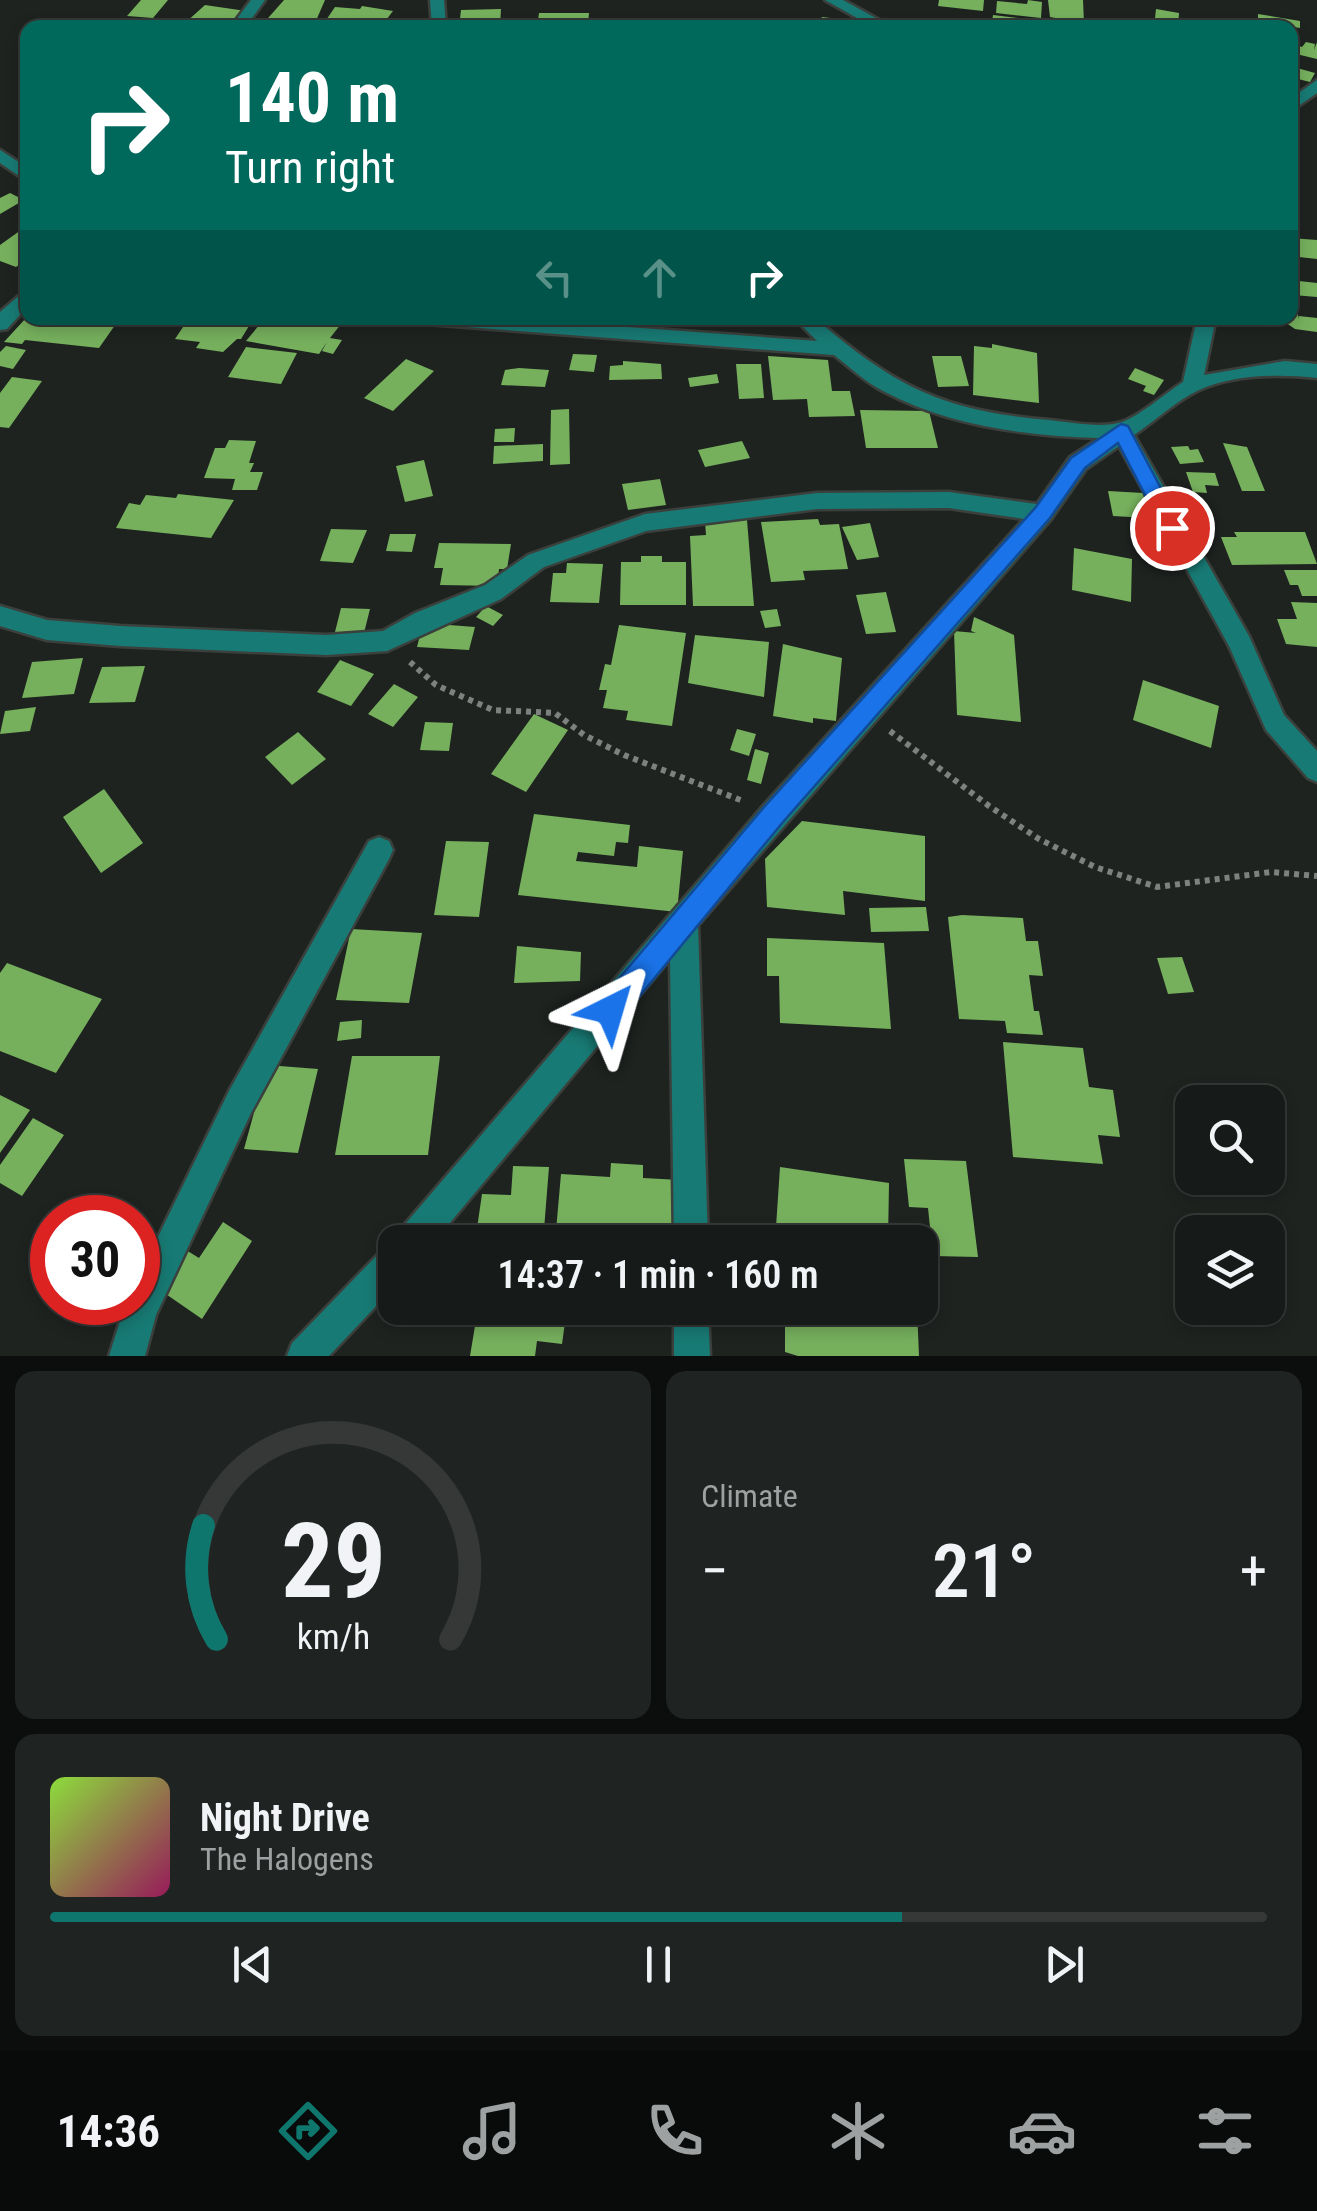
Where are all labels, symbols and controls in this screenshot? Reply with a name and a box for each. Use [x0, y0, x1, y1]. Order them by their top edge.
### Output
text: 140 m [225, 57, 399, 139]
icon: right [60, 60, 190, 190]
text: Turn right [225, 141, 395, 194]
icon: left [527, 250, 582, 305]
icon: ahead [632, 250, 687, 305]
icon: right [737, 250, 792, 305]
pin [1130, 486, 1215, 571]
icon: arrive [1145, 501, 1200, 556]
position arrow [558, 958, 662, 1062]
map controls [1175, 1085, 1285, 1325]
button: search [1175, 1085, 1285, 1195]
speed limit sign: 30 [30, 1195, 160, 1325]
button: layers [1175, 1215, 1285, 1325]
text: 14:37 · 1 min · 160 m [498, 1253, 818, 1297]
text: Climate [701, 1477, 798, 1515]
text: 29 [280, 1501, 386, 1622]
text: 21° [932, 1527, 1036, 1615]
text: − [701, 1539, 729, 1603]
text: + [1240, 1539, 1267, 1603]
text: km/h [296, 1616, 370, 1658]
text: Night Drive [200, 1796, 370, 1840]
text: The Halogens [200, 1840, 374, 1878]
icon: previous [225, 1937, 280, 1992]
icon: pause [631, 1937, 686, 1992]
icon: next [1037, 1937, 1092, 1992]
icon: directions [273, 2096, 343, 2166]
icon: music [457, 2096, 527, 2166]
icon: phone [640, 2096, 710, 2166]
icon: climate [823, 2096, 893, 2166]
icon: car [1007, 2096, 1077, 2166]
icon: filters [1190, 2096, 1260, 2166]
text: 14:36 [57, 2105, 160, 2158]

